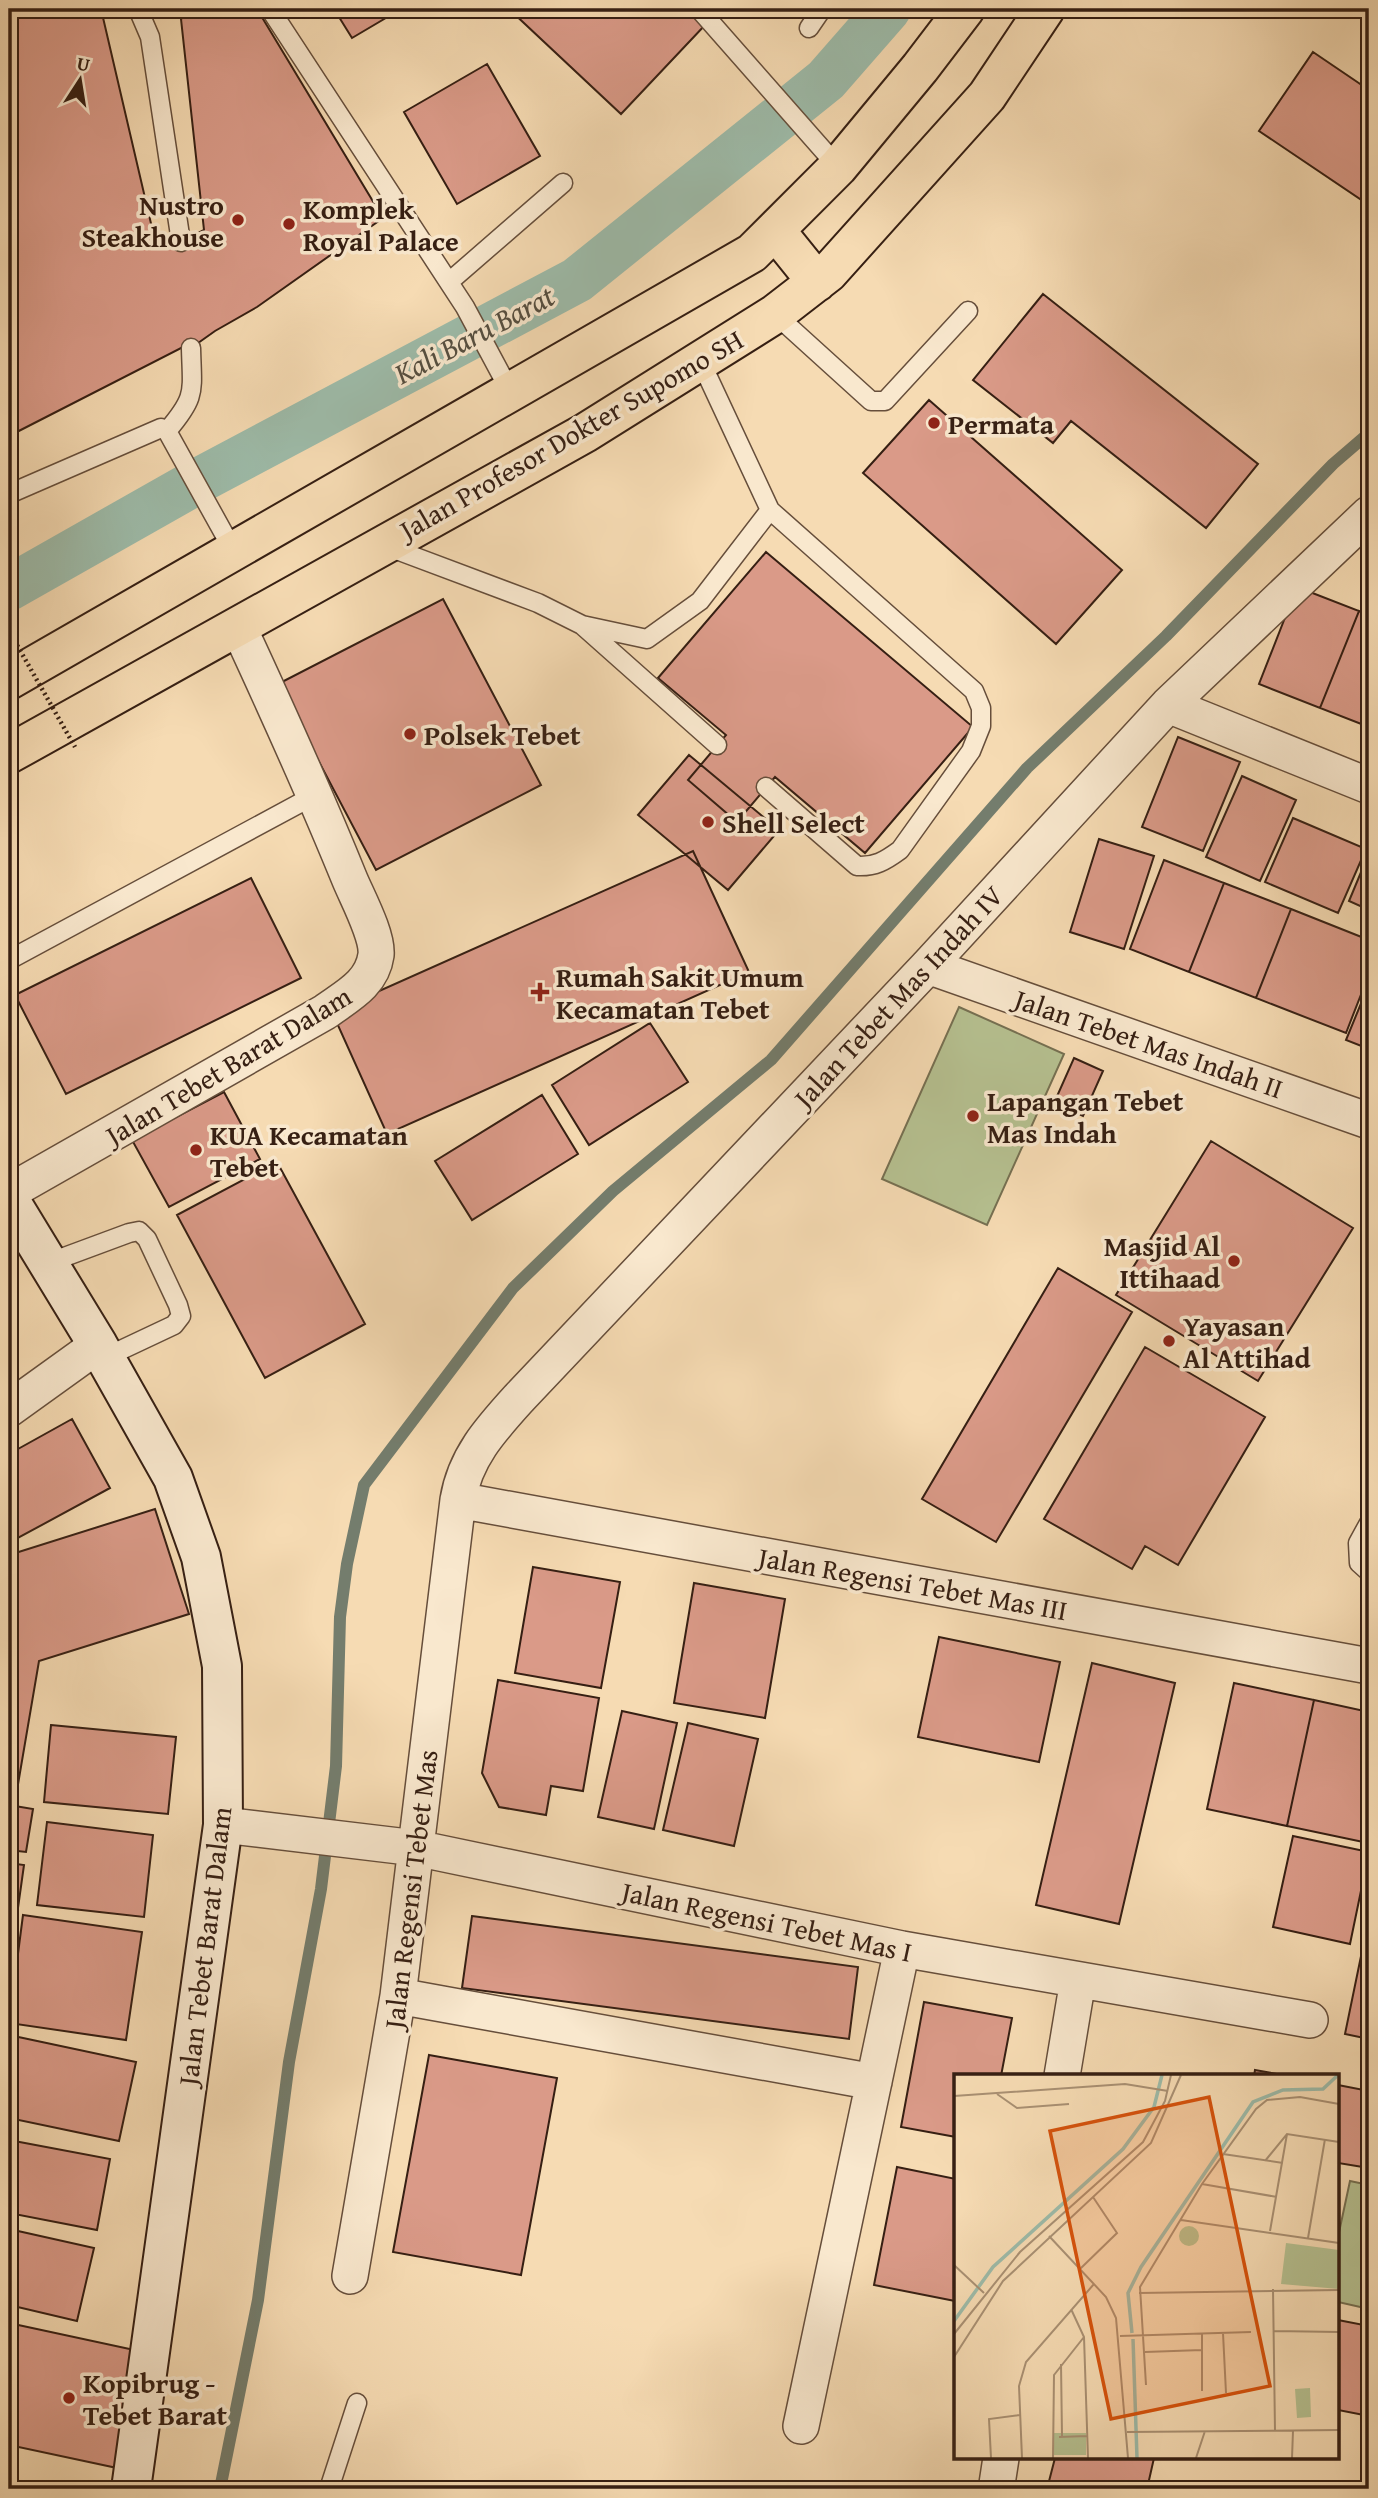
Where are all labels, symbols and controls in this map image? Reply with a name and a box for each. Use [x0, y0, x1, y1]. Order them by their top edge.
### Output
north arrow [46, 46, 116, 116]
text: U [74, 48, 93, 78]
place label: Nustro Steakhouse [81, 184, 224, 257]
place label: Komplek Royal Palace [303, 188, 459, 261]
marker: Nustro Steakhouse [230, 212, 246, 228]
marker: Komplek Royal Palace [281, 216, 297, 232]
water label: Kali Baru Barat [385, 273, 562, 395]
street label: Jalan Profesor Dokter Supomo SH [389, 319, 750, 551]
place label: Permata [948, 403, 1055, 444]
marker: Permata [926, 415, 942, 431]
place label: Polsek Tebet [424, 714, 581, 755]
marker: Polsek Tebet [402, 726, 418, 742]
place label: Shell Select [722, 802, 865, 843]
marker: Shell Select [700, 814, 716, 830]
street label: Jalan Tebet Mas Indah IV [782, 876, 1012, 1119]
place label: Rumah Sakit Umum Kecamatan Tebet [556, 956, 804, 1029]
street label: Jalan Tebet Barat Dalam [95, 975, 359, 1156]
street label: Jalan Tebet Mas Indah II [1006, 977, 1289, 1108]
marker: Rumah Sakit Umum Kecamatan Tebet [530, 982, 550, 1002]
place label: Lapangan Tebet Mas Indah [987, 1080, 1184, 1153]
marker: Lapangan Tebet Mas Indah [965, 1108, 981, 1124]
place label: KUA Kecamatan Tebet [210, 1114, 408, 1187]
marker: KUA Kecamatan Tebet [188, 1142, 204, 1158]
place label: Masjid Al Ittihaad [1104, 1225, 1221, 1298]
marker: Masjid Al Ittihaad [1226, 1253, 1242, 1269]
place label: Yayasan Al Attihad [1183, 1305, 1311, 1378]
marker: Yayasan Al Attihad [1161, 1333, 1177, 1349]
street label: Jalan Regensi Tebet Mas III [752, 1535, 1071, 1630]
street label: Jalan Regensi Tebet Mas [372, 1747, 447, 2034]
street label: Jalan Tebet Barat Dalam [166, 1804, 241, 2091]
street label: Jalan Regensi Tebet Mas I [615, 1870, 916, 1972]
inset map [954, 2074, 1340, 2460]
place label: Kopibrug - Tebet Barat [83, 2362, 228, 2435]
marker: Kopibrug - Tebet Barat [61, 2390, 77, 2406]

